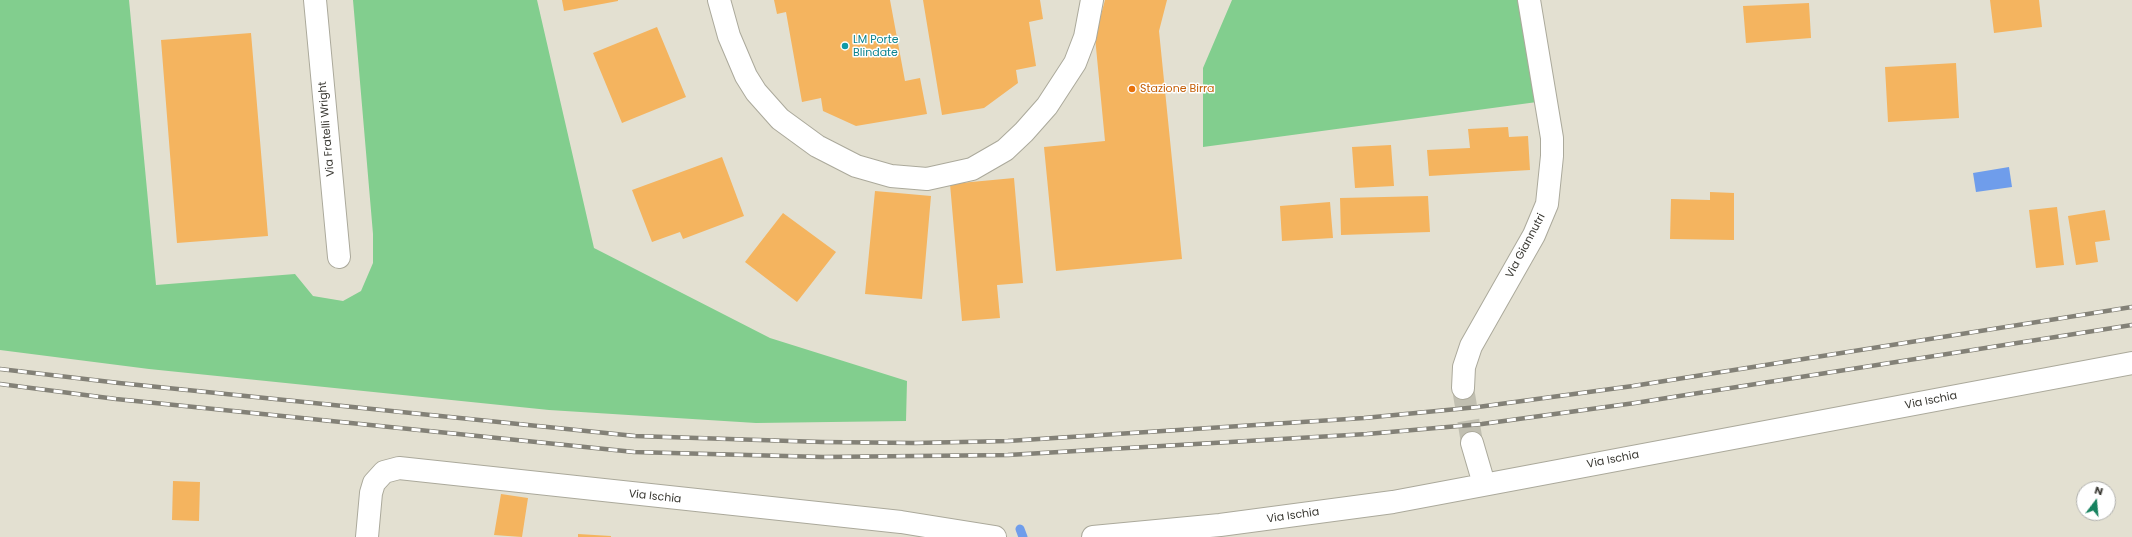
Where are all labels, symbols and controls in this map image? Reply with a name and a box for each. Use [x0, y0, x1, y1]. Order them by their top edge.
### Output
place label: LM Porte Blindate [853, 33, 898, 59]
marker: LM Porte Blindate [840, 41, 850, 51]
street label: Via Fratelli Wright [316, 81, 338, 177]
place label: Stazione Birra [1140, 82, 1215, 96]
marker: Stazione Birra [1127, 84, 1137, 94]
street label: Via Giannutri [1503, 211, 1549, 281]
street label: Via Ischia [1904, 389, 1958, 413]
street label: Via Ischia [1586, 448, 1640, 472]
north arrow [2076, 481, 2116, 521]
text: N [2093, 482, 2105, 499]
street label: Via Ischia [628, 488, 682, 506]
street label: Via Ischia [1266, 506, 1320, 526]

